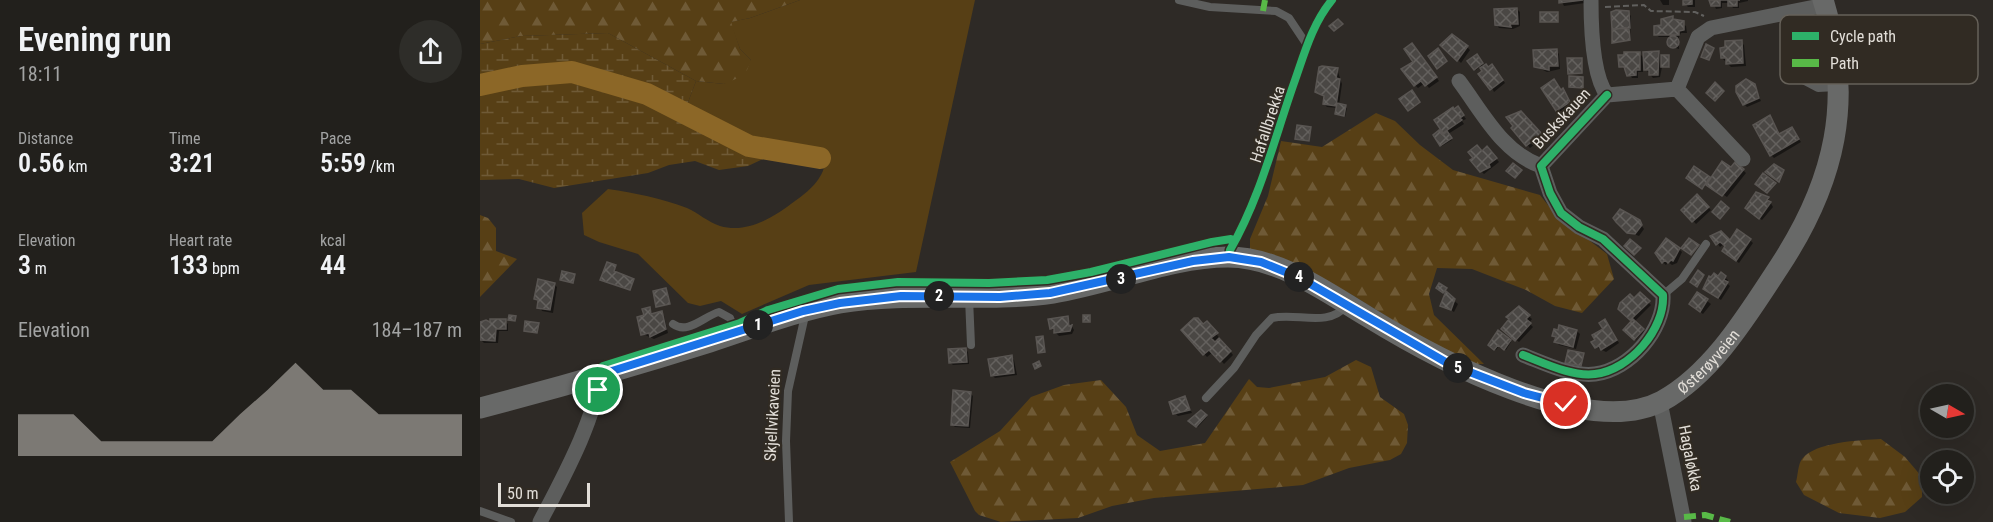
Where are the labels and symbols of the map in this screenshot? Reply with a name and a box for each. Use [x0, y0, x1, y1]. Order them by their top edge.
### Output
legend [1780, 15, 1978, 84]
text: Cycle path [1830, 27, 1896, 46]
text: Path [1830, 54, 1859, 73]
street label: Hafallbrekka [1246, 83, 1289, 165]
street label: Buskskauen [1528, 84, 1594, 153]
pin: 4 [1284, 262, 1314, 292]
pin: 3 [1106, 264, 1136, 294]
pin: 2 [924, 281, 954, 311]
pin: 1 [743, 310, 773, 340]
street label: Østerøyveien [1674, 326, 1744, 398]
pin: 5 [1443, 353, 1473, 383]
pin [572, 364, 623, 415]
street label: Skjellvikaveien [761, 368, 784, 462]
pin [1540, 378, 1591, 429]
north arrow [1920, 384, 1974, 438]
street label: Hagaløkka [1675, 423, 1706, 493]
scale bar [498, 480, 590, 508]

